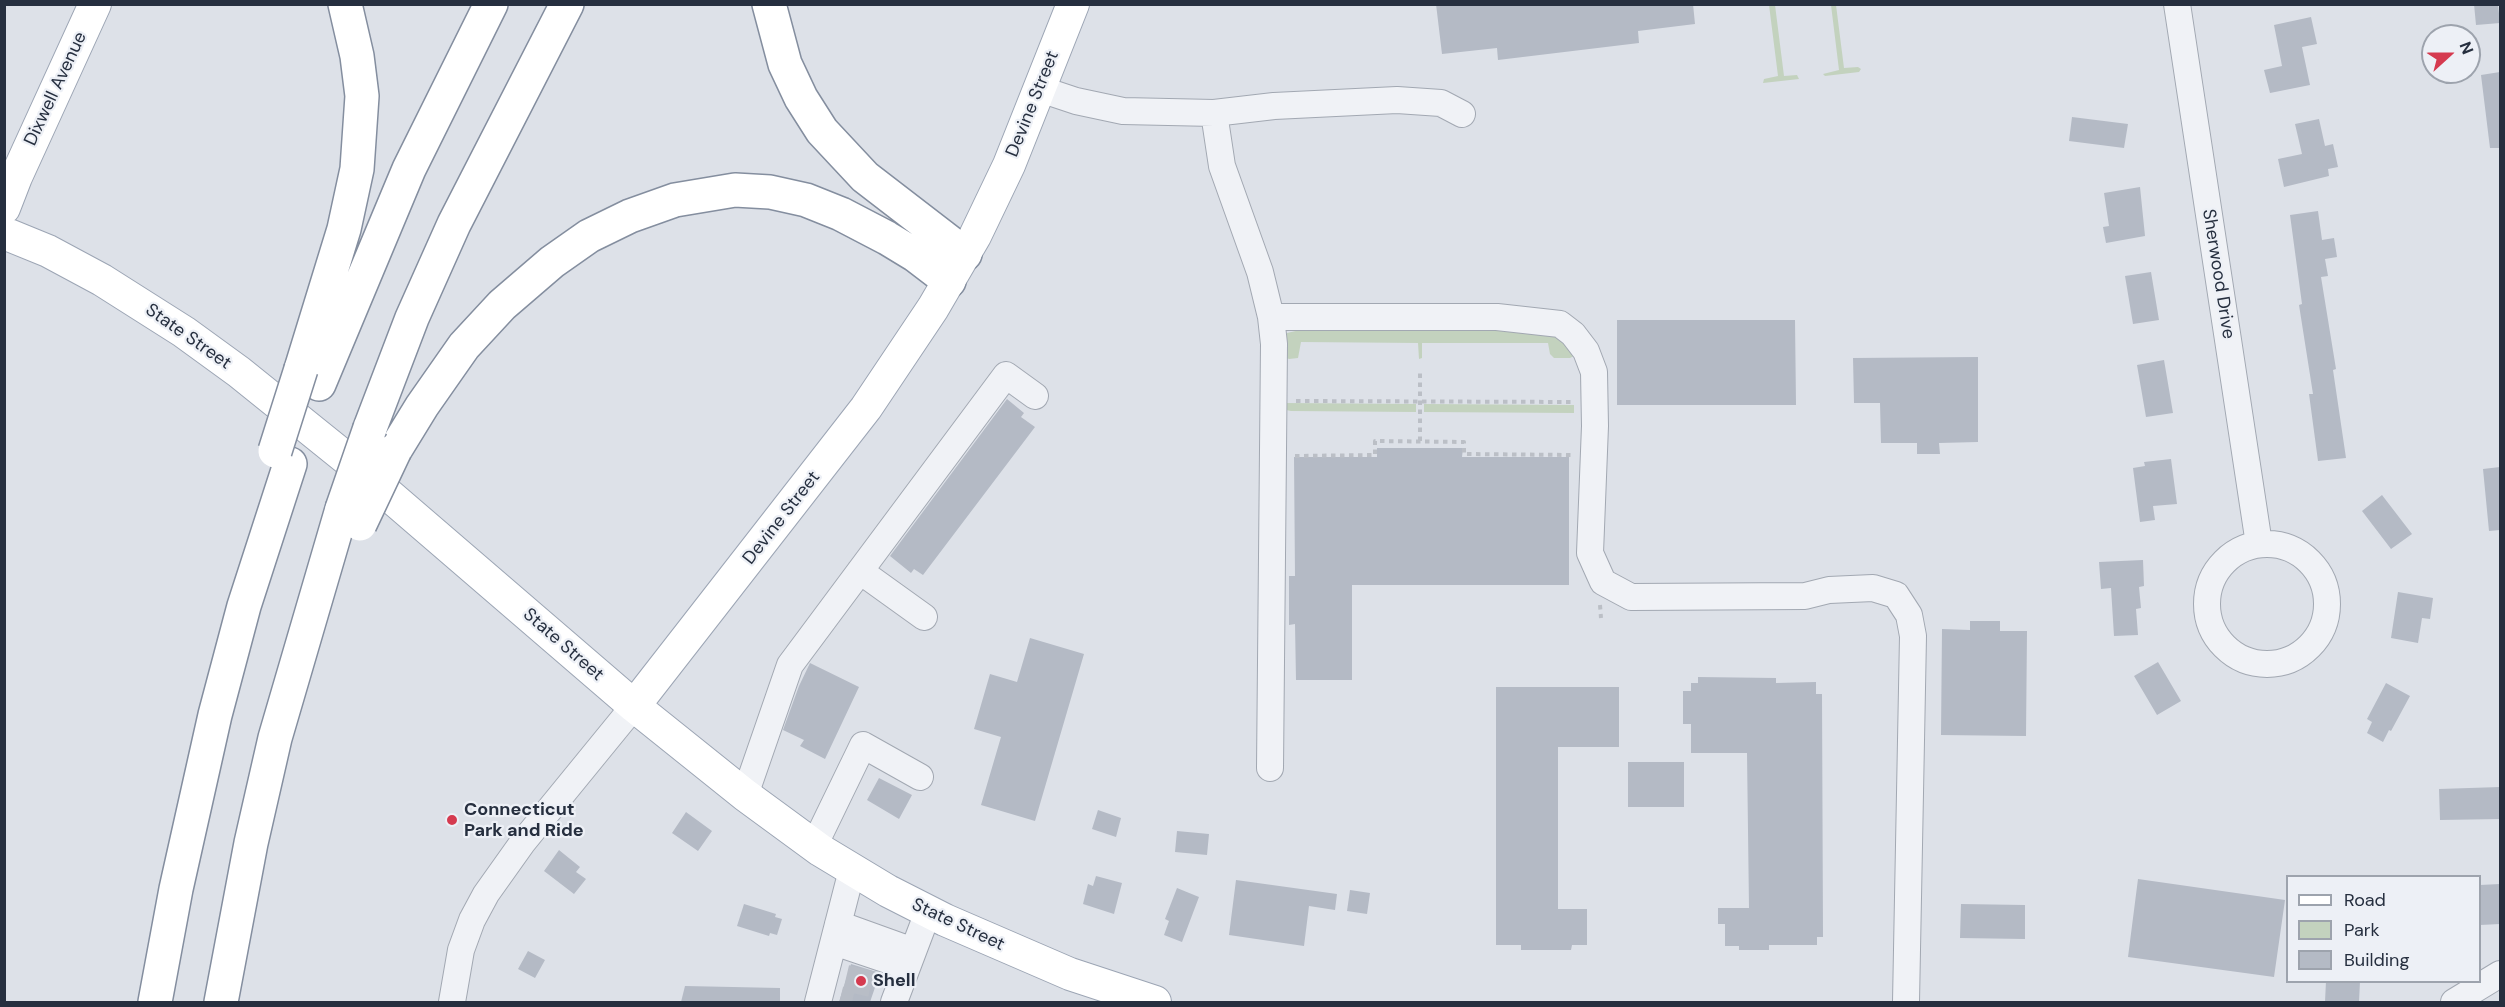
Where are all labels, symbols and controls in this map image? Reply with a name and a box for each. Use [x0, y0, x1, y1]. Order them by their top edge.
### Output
north arrow [2421, 24, 2481, 84]
street label: Dixwell Avenue [20, 29, 92, 149]
text: N [2455, 39, 2478, 57]
street label: Devine Street [1002, 48, 1064, 160]
street label: Sherwood Drive [2197, 208, 2239, 340]
street label: State Street [141, 300, 235, 374]
street label: Devine Street [739, 467, 825, 569]
street label: State Street [518, 604, 608, 686]
place label: Connecticut Park and Ride [464, 799, 584, 842]
marker: Connecticut Park and Ride [445, 813, 459, 827]
legend [2286, 875, 2481, 983]
text: Road [2344, 888, 2386, 912]
street label: State Street [908, 894, 1008, 956]
text: Park [2344, 918, 2380, 942]
text: Building [2344, 948, 2409, 972]
place label: Shell [873, 970, 915, 992]
marker: Shell [854, 974, 868, 988]

